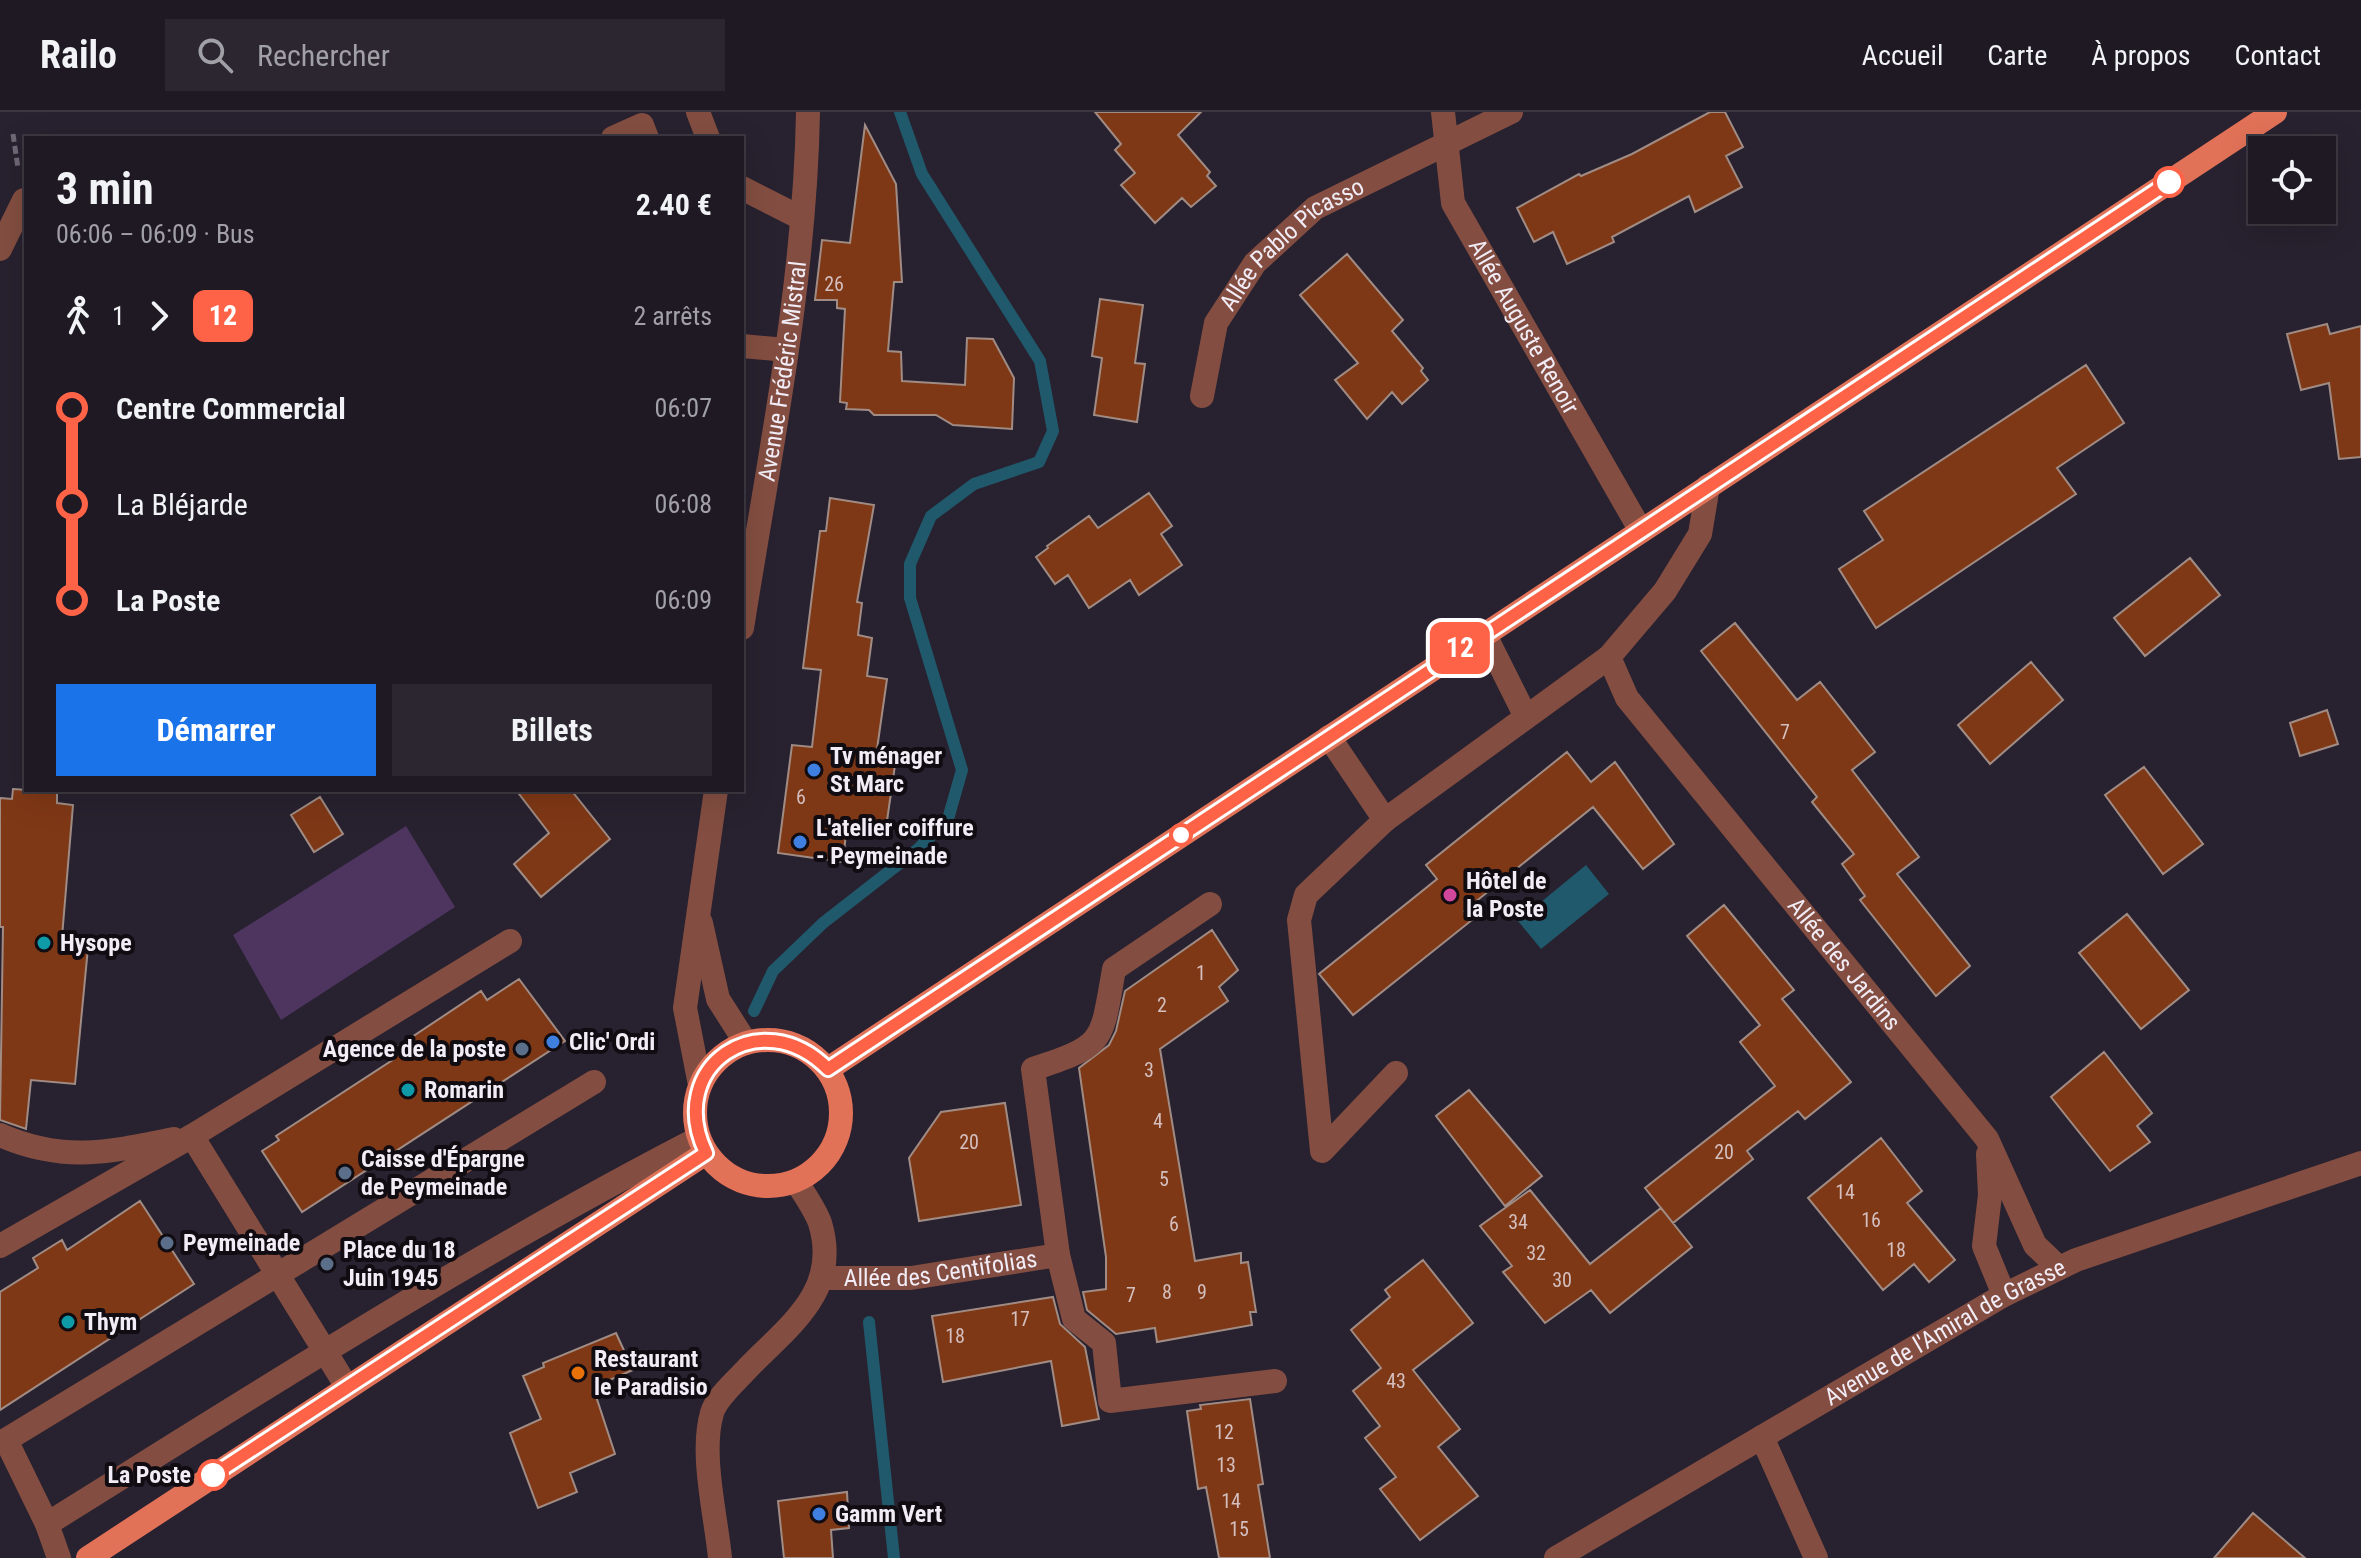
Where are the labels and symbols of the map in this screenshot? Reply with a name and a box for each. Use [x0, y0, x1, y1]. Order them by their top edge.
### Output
unlabelled marker [2154, 167, 2184, 197]
street label: Allée Pablo Picasso [1214, 172, 1368, 316]
street label: Allée Auguste Renoir [1463, 234, 1585, 419]
street label: Avenue Frédéric Mistral [753, 260, 812, 484]
house number: 26 [824, 272, 844, 296]
line badge: 12 [1424, 622, 1496, 674]
house number: 7 [1780, 720, 1790, 744]
place label: Tv ménager St Marc [830, 742, 942, 798]
marker: Tv ménager St Marc [805, 761, 823, 779]
house number: 6 [796, 785, 806, 809]
place label: L'atelier coiffure - Peymeinade [816, 814, 974, 870]
unlabelled marker [1170, 824, 1192, 846]
marker: L'atelier coiffure - Peymeinade [791, 833, 809, 851]
place label: Hôtel de la Poste [1466, 867, 1546, 923]
marker: Hôtel de la Poste [1441, 886, 1459, 904]
street label: Allée des Jardins [1782, 892, 1906, 1036]
place label: Hysope [60, 929, 132, 957]
marker: Hysope [35, 934, 53, 952]
house number: 1 [1196, 961, 1206, 985]
house number: 2 [1157, 993, 1167, 1017]
place label: Clic' Ordi [569, 1028, 655, 1056]
marker: Clic' Ordi [544, 1033, 562, 1051]
place label: Agence de la poste [323, 1035, 506, 1063]
marker: Agence de la poste [513, 1040, 531, 1058]
house number: 3 [1144, 1058, 1154, 1082]
place label: Romarin [424, 1076, 504, 1104]
marker: Romarin [399, 1081, 417, 1099]
house number: 4 [1153, 1109, 1163, 1133]
house number: 20 [959, 1130, 979, 1154]
house number: 20 [1714, 1140, 1734, 1164]
place label: Caisse d'Épargne de Peymeinade [361, 1145, 525, 1201]
marker: Caisse d'Épargne de Peymeinade [336, 1164, 354, 1182]
house number: 5 [1159, 1167, 1169, 1191]
house number: 14 [1835, 1180, 1855, 1204]
house number: 16 [1861, 1208, 1881, 1232]
house number: 34 [1508, 1210, 1528, 1234]
house number: 6 [1169, 1212, 1179, 1236]
place label: Peymeinade [183, 1229, 300, 1257]
marker: Peymeinade [158, 1234, 176, 1252]
place label: Place du 18 Juin 1945 [343, 1236, 456, 1292]
house number: 18 [1886, 1238, 1906, 1262]
house number: 32 [1526, 1241, 1546, 1265]
street label: Allée des Centifolias [844, 1244, 1039, 1292]
street label: Avenue de l'Amiral de Grasse [1819, 1253, 2070, 1411]
marker: Place du 18 Juin 1945 [318, 1255, 336, 1273]
house number: 30 [1552, 1268, 1572, 1292]
house number: 8 [1162, 1280, 1172, 1304]
house number: 9 [1197, 1280, 1207, 1304]
house number: 7 [1126, 1283, 1136, 1307]
house number: 17 [1010, 1307, 1030, 1331]
place label: Thym [84, 1308, 137, 1336]
marker: Thym [59, 1313, 77, 1331]
house number: 18 [945, 1324, 965, 1348]
place label: Restaurant le Paradisio [594, 1345, 708, 1401]
marker: Restaurant le Paradisio [569, 1364, 587, 1382]
house number: 43 [1386, 1369, 1406, 1393]
house number: 12 [1214, 1420, 1234, 1444]
house number: 13 [1216, 1453, 1236, 1477]
marker: La Poste [198, 1460, 228, 1490]
place label: La Poste [108, 1461, 191, 1489]
house number: 14 [1221, 1489, 1241, 1513]
place label: Gamm Vert [835, 1500, 942, 1528]
marker: Gamm Vert [810, 1505, 828, 1523]
house number: 15 [1229, 1517, 1249, 1541]

